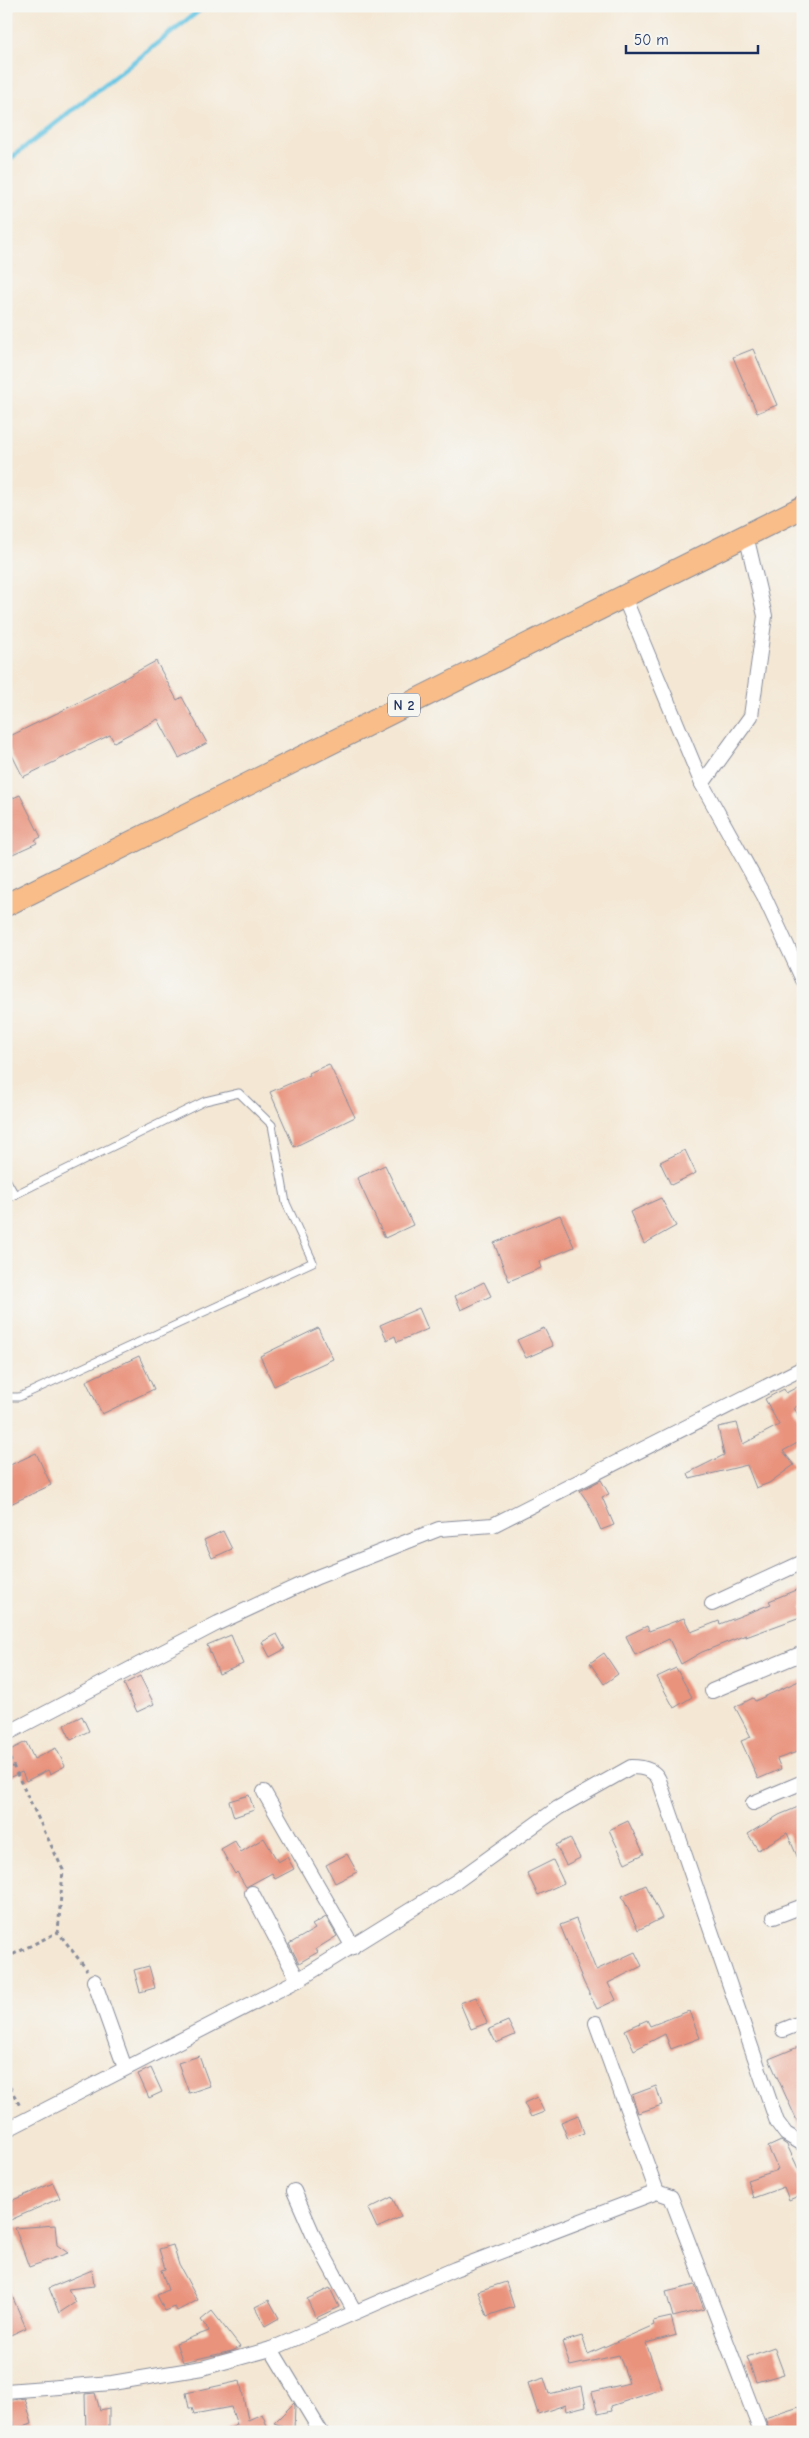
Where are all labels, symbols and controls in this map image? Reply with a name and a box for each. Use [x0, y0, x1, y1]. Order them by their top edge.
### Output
scale bar [626, 22, 759, 54]
text: 50 m [634, 31, 669, 49]
road number: N 2 [388, 694, 420, 716]

